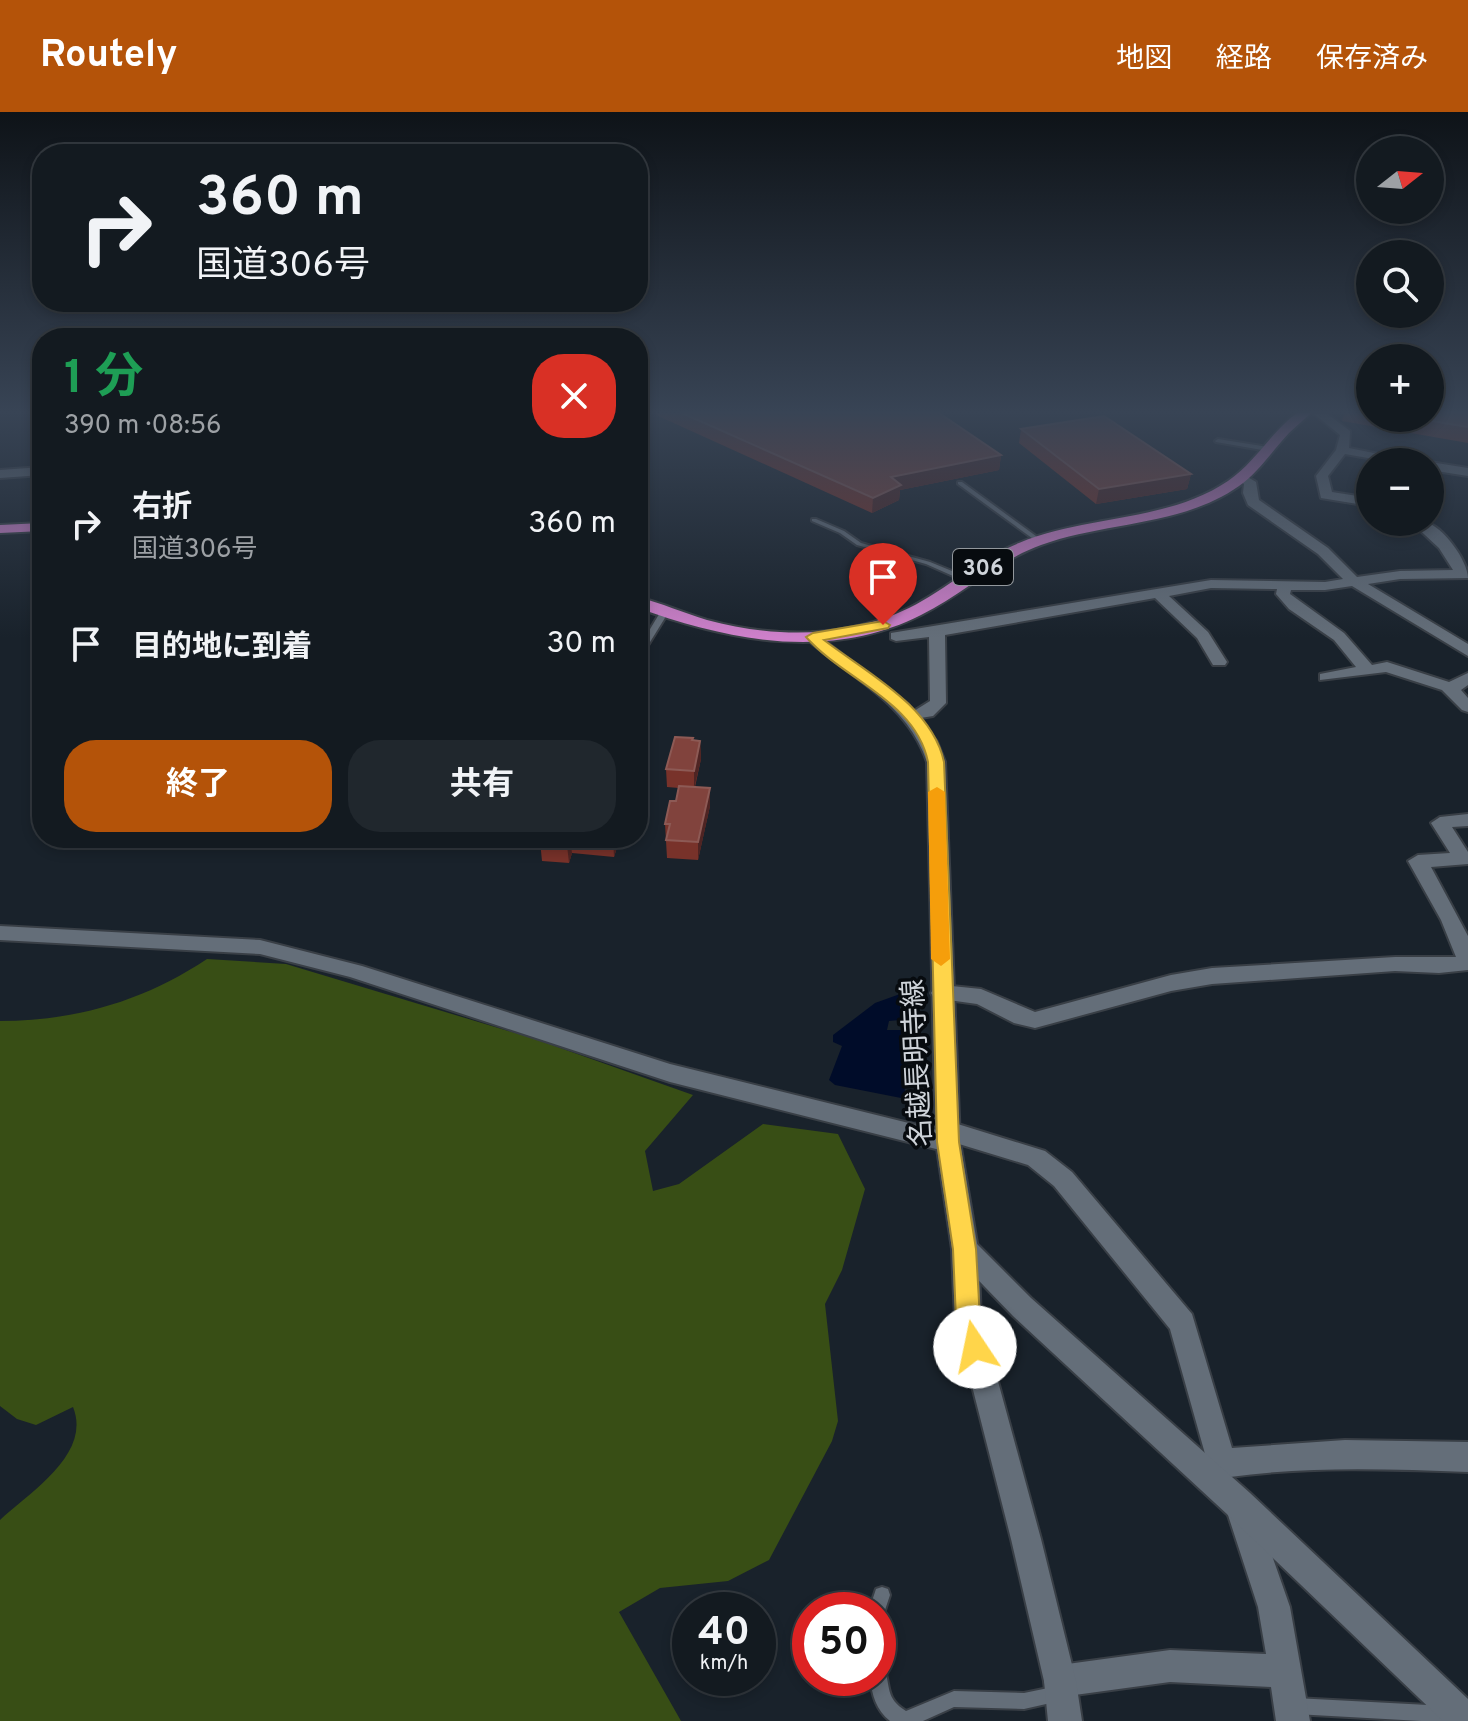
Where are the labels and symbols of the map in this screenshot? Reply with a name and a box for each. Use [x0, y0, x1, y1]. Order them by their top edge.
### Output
north arrow [1356, 136, 1444, 224]
pin [849, 543, 917, 625]
road number: 306 [953, 549, 1013, 585]
street label: 名越長明寺線 [897, 978, 941, 1148]
position arrow [933, 1305, 1017, 1389]
speed limit sign: 50 [792, 1592, 896, 1696]

